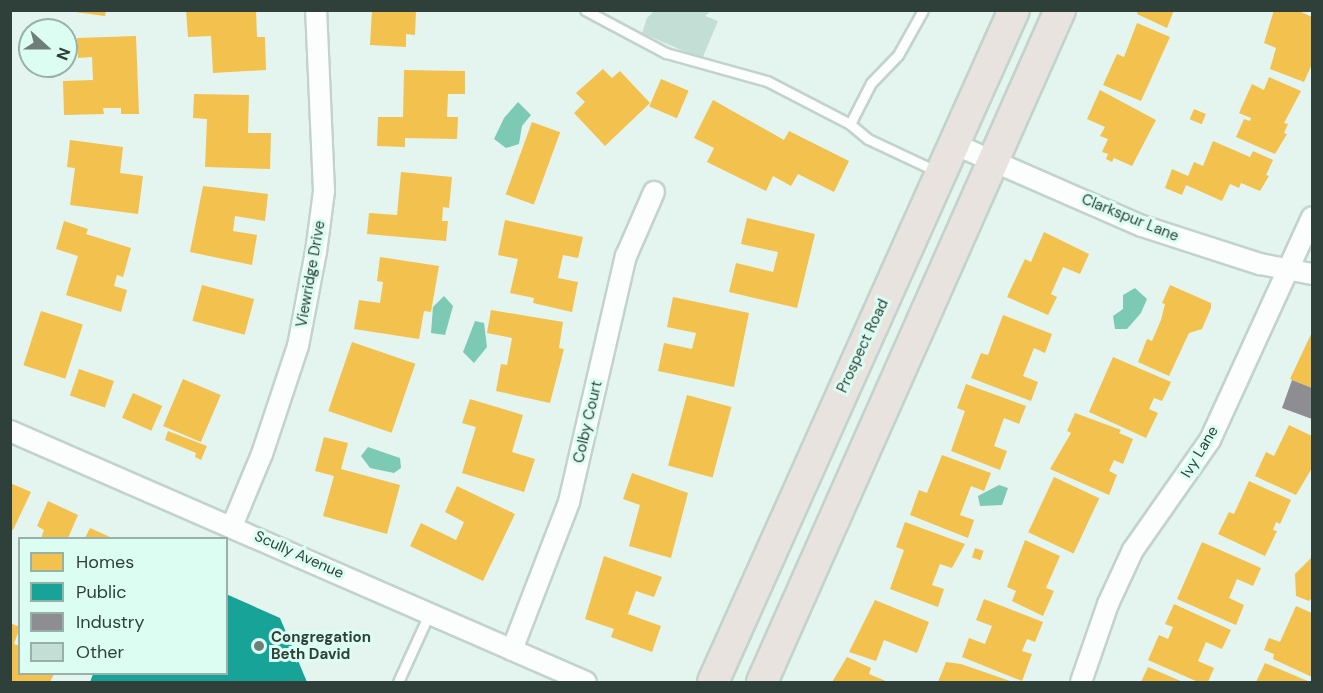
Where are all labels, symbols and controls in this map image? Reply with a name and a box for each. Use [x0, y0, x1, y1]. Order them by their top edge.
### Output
north arrow [18, 18, 78, 78]
text: N [52, 45, 75, 63]
street label: Clarkspur Lane [1079, 190, 1181, 246]
street label: Viewridge Drive [293, 219, 329, 329]
street label: Prospect Road [833, 296, 893, 396]
street label: Colby Court [570, 379, 606, 465]
street label: Ivy Lane [1178, 423, 1222, 481]
street label: Scully Avenue [252, 527, 346, 583]
legend [18, 537, 228, 675]
text: Homes [76, 550, 134, 574]
text: Public [76, 580, 127, 604]
text: Industry [76, 610, 145, 634]
place label: Congregation Beth David [271, 628, 371, 663]
marker: Congregation Beth David [252, 639, 266, 653]
text: Other [76, 640, 124, 664]

